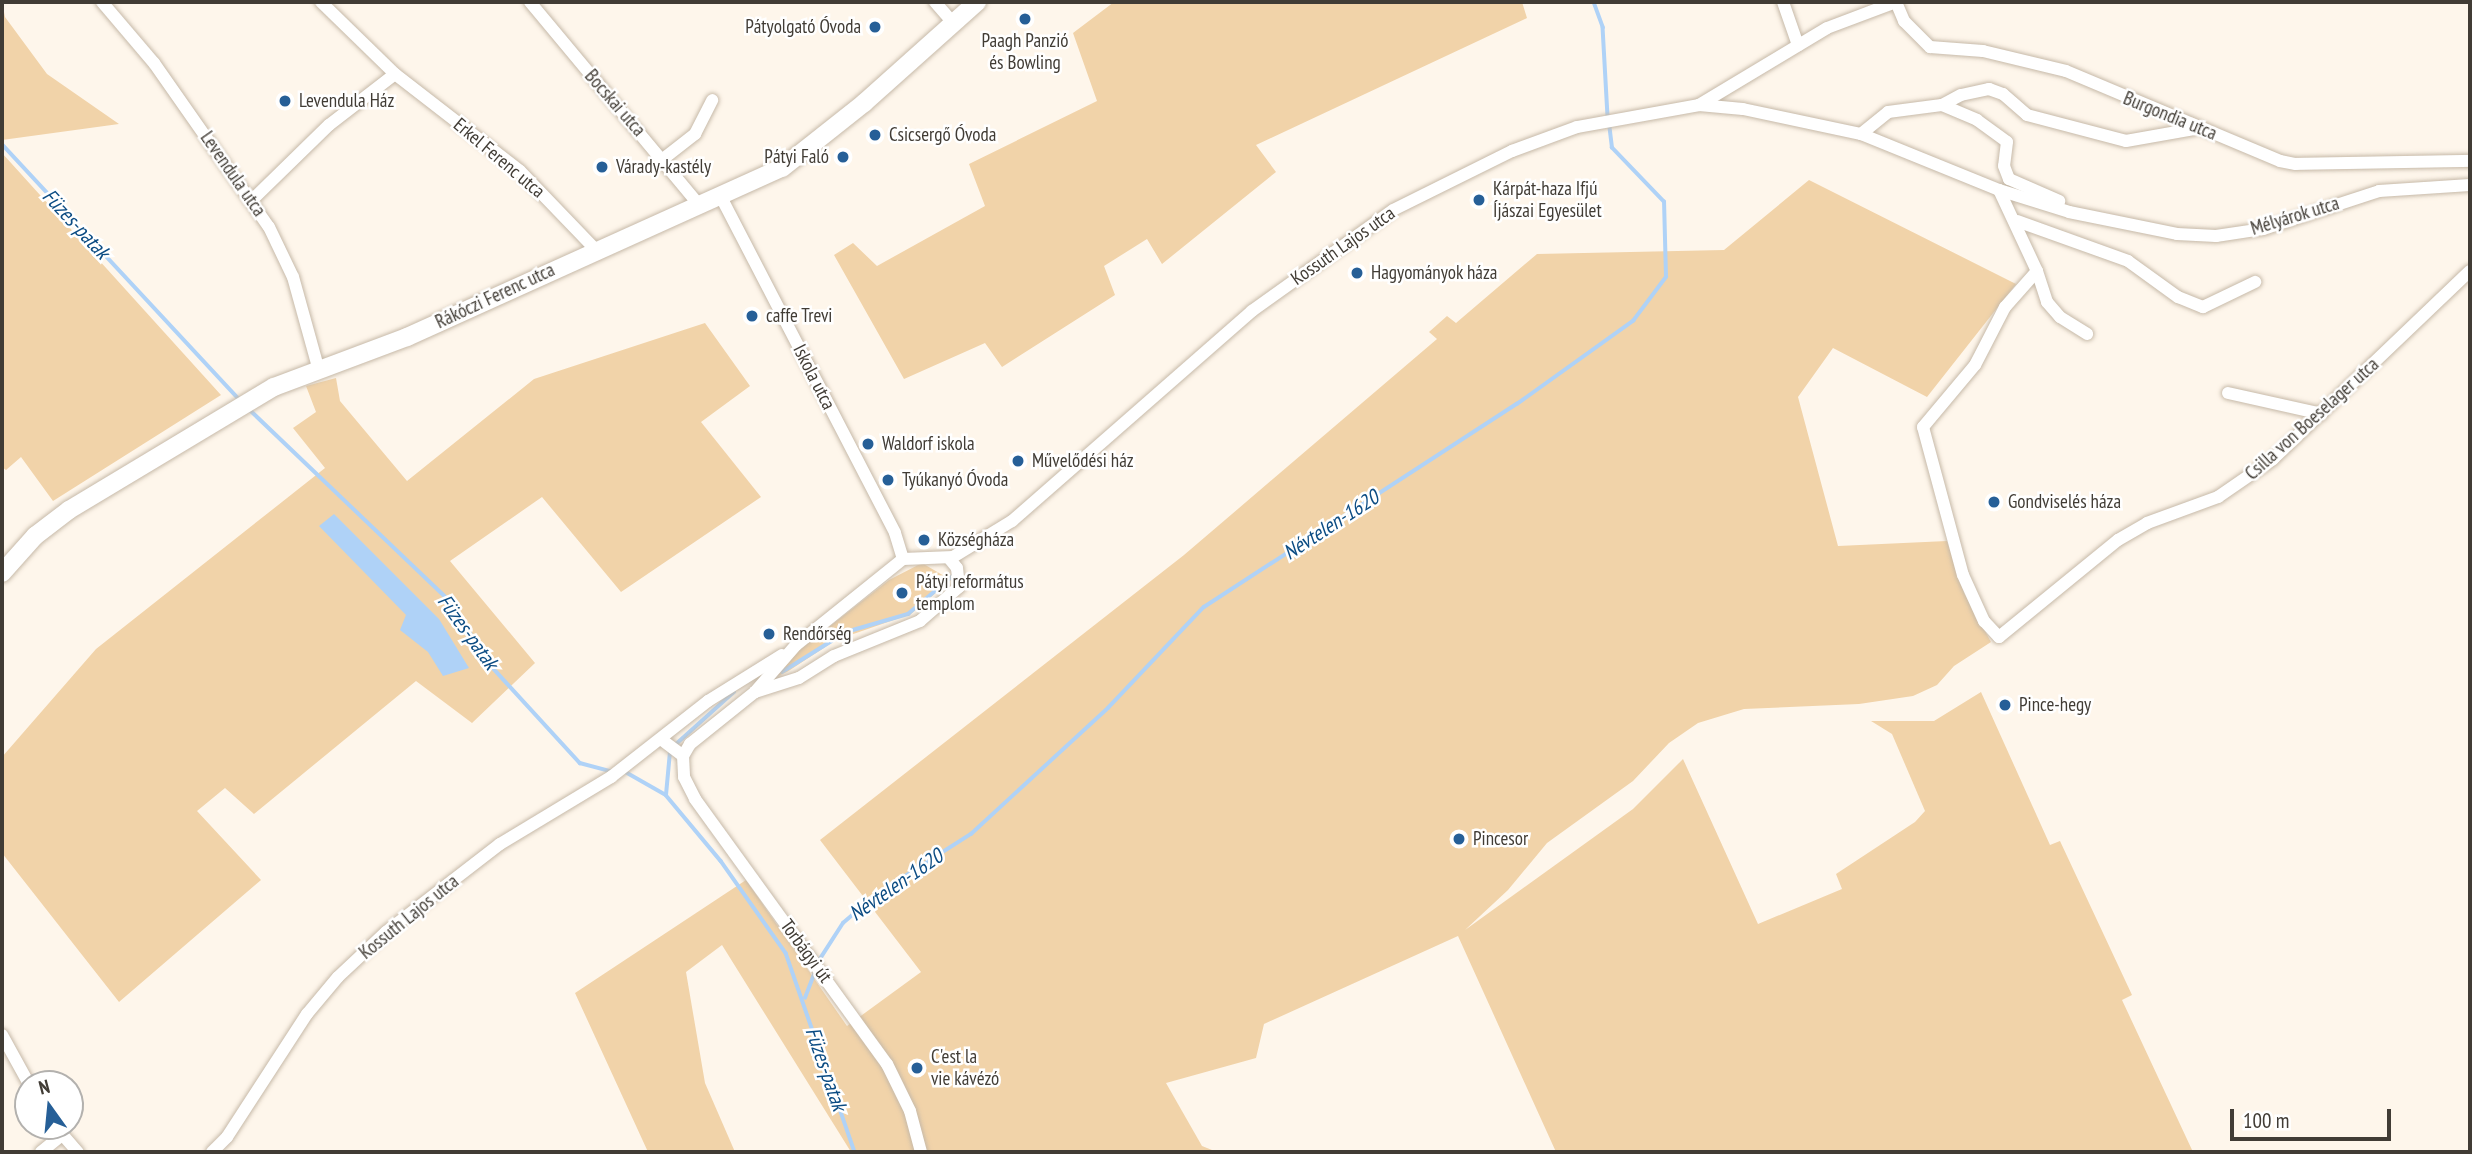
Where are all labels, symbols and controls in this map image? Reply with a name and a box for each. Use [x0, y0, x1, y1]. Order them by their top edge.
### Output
marker: Paagh Panzió és Bowling [1017, 11, 1033, 27]
place label: Pátyolgató Óvoda [745, 16, 861, 38]
marker: Pátyolgató Óvoda [867, 19, 883, 35]
place label: Paagh Panzió és Bowling [981, 30, 1069, 74]
street label: Bocskai utca [580, 65, 650, 141]
street label: Burgondia utca [2120, 87, 2220, 145]
place label: Levendula Ház [299, 90, 394, 112]
marker: Levendula Ház [277, 93, 293, 109]
street label: Erkel Ferenc utca [449, 113, 549, 203]
place label: Csicsergő Óvoda [889, 124, 996, 146]
street label: Levendula utca [195, 127, 271, 221]
marker: Csicsergő Óvoda [867, 127, 883, 143]
place label: Pátyi Faló [764, 146, 829, 168]
marker: Pátyi Faló [835, 149, 851, 165]
place label: Várady-kastély [616, 156, 711, 178]
marker: Várady-kastély [594, 159, 610, 175]
place label: Kárpát-haza Ifjú Íjászai Egyesület [1493, 178, 1602, 222]
water label: Füzes-patak [37, 184, 115, 264]
marker: Kárpát-haza Ifjú Íjászai Egyesület [1471, 192, 1487, 208]
street label: Mélyárok utca [2248, 192, 2342, 240]
street label: Kossuth Lajos utca [1287, 202, 1399, 290]
street label: Rákóczi Ferenc utca [432, 258, 558, 334]
place label: Hagyományok háza [1371, 262, 1498, 284]
marker: Hagyományok háza [1349, 265, 1365, 281]
place label: caffe Trevi [766, 305, 833, 327]
marker: caffe Trevi [744, 308, 760, 324]
street label: Iskola utca [788, 341, 840, 413]
street label: Csilla von Boeselager utca [2241, 353, 2383, 485]
place label: Waldorf iskola [882, 433, 975, 455]
marker: Waldorf iskola [860, 436, 876, 452]
place label: Művelődési ház [1032, 450, 1134, 472]
marker: Művelődési ház [1010, 453, 1026, 469]
place label: Tyúkanyó Óvoda [902, 469, 1008, 491]
marker: Tyúkanyó Óvoda [880, 472, 896, 488]
water label: Névtelen-1620 [1279, 485, 1383, 565]
place label: Gondviselés háza [2008, 491, 2121, 513]
marker: Gondviselés háza [1986, 494, 2002, 510]
place label: Községháza [938, 529, 1014, 551]
marker: Községháza [916, 532, 932, 548]
place label: Pátyi református templom [916, 571, 1024, 615]
marker: Pátyi református templom [894, 585, 910, 601]
water label: Füzes-patak [432, 589, 504, 675]
place label: Rendőrség [783, 623, 852, 645]
marker: Rendőrség [761, 626, 777, 642]
place label: Pince-hegy [2019, 694, 2091, 716]
marker: Pince-hegy [1997, 697, 2013, 713]
place label: Pincesor [1473, 828, 1528, 850]
marker: Pincesor [1451, 831, 1467, 847]
water label: Névtelen-1620 [844, 843, 948, 927]
street label: Kossuth Lajos utca [355, 870, 463, 964]
street label: Torbágyi út [775, 915, 837, 987]
water label: Füzes-patak [800, 1024, 852, 1114]
place label: C'est la vie kávézó [931, 1046, 999, 1090]
marker: C'est la vie kávézó [909, 1060, 925, 1076]
north arrow [14, 1070, 84, 1140]
text: N [36, 1074, 52, 1100]
scale bar [2234, 1094, 2395, 1138]
text: 100 m [2243, 1107, 2289, 1134]

